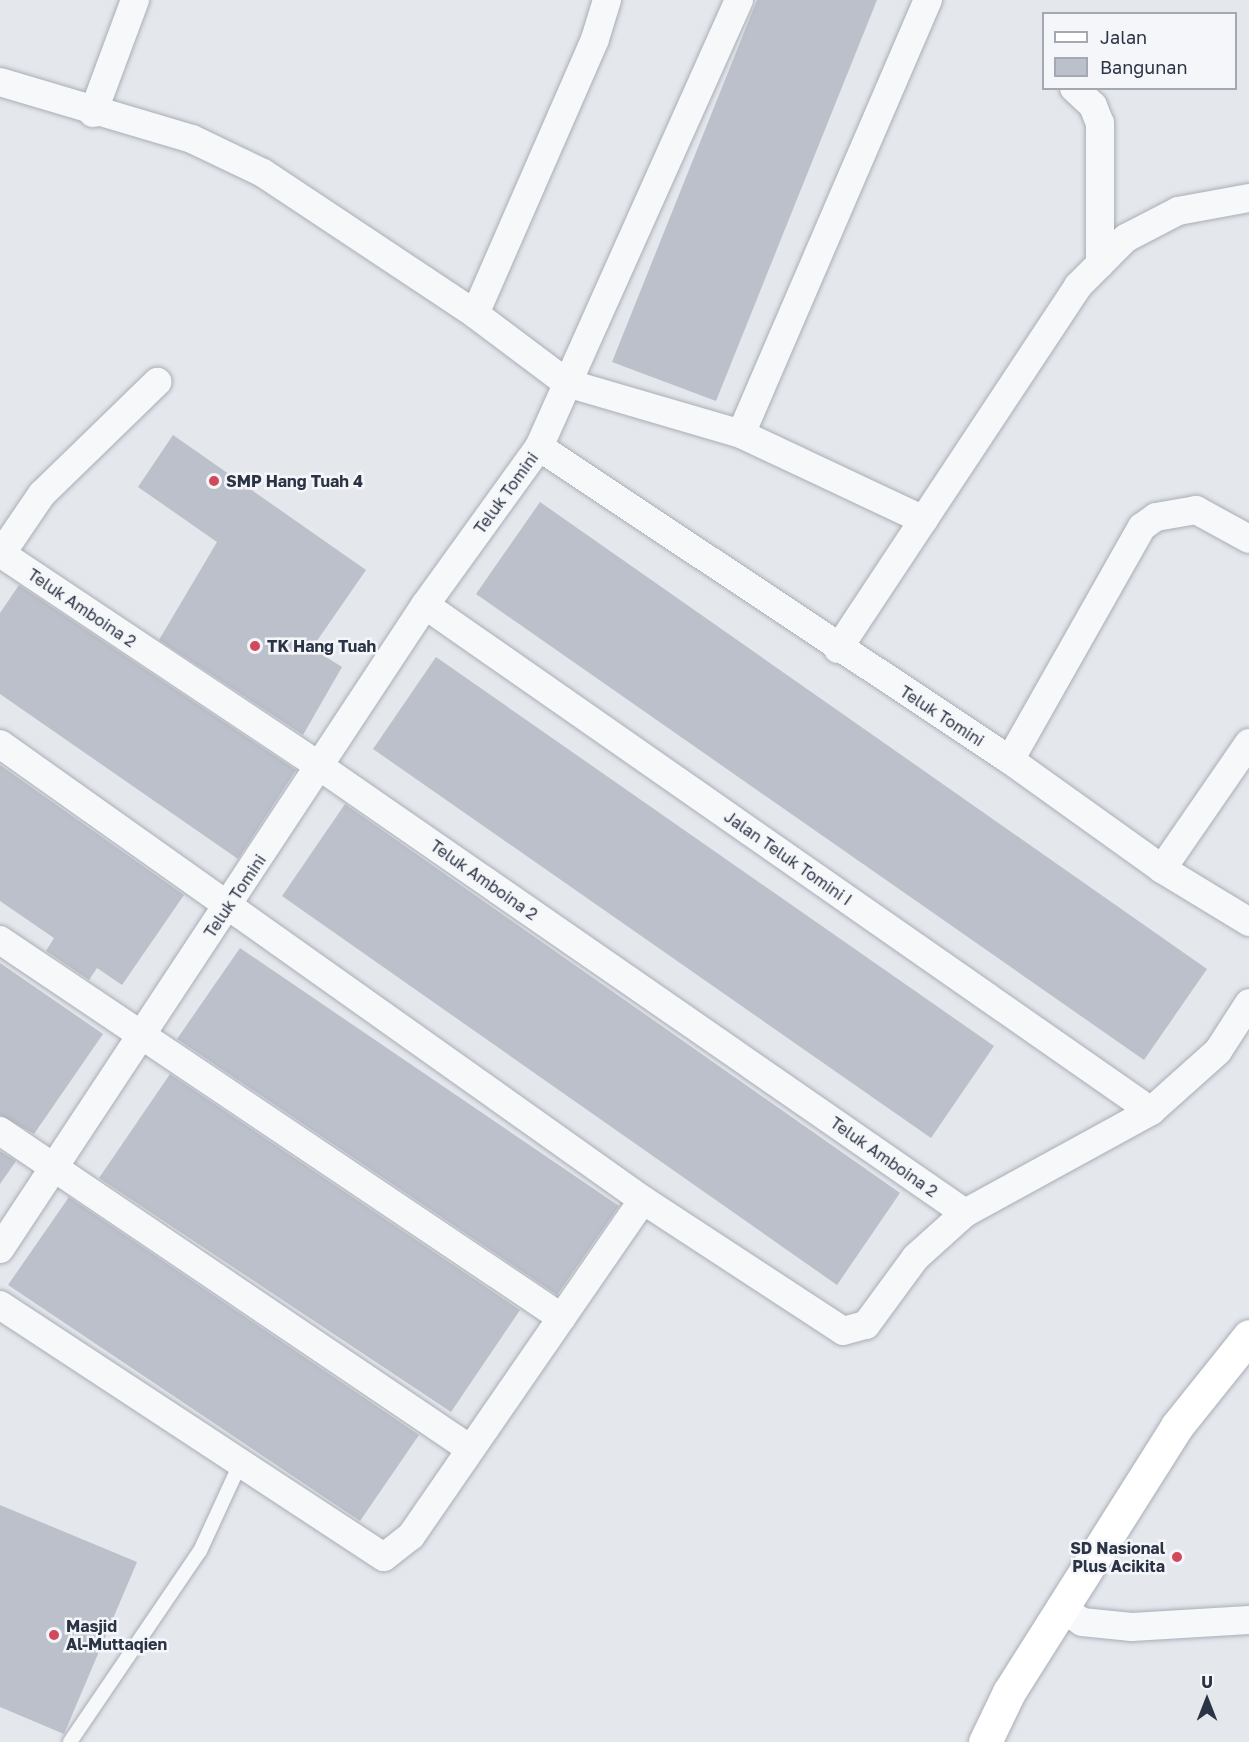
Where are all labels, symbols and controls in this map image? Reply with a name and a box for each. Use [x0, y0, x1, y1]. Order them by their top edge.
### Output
legend [1042, 12, 1237, 90]
text: Jalan [1100, 26, 1147, 48]
text: Bangunan [1100, 56, 1188, 78]
street label: Teluk Tomini [470, 448, 542, 538]
place label: SMP Hang Tuah 4 [226, 471, 363, 491]
marker: SMP Hang Tuah 4 [207, 474, 221, 488]
street label: Teluk Amboina 2 [24, 565, 140, 651]
place label: TK Hang Tuah [267, 636, 376, 656]
marker: TK Hang Tuah [248, 639, 262, 653]
street label: Teluk Tomini [896, 682, 988, 750]
street label: Jalan Teluk Tomini I [721, 807, 855, 909]
street label: Teluk Amboina 2 [427, 836, 541, 924]
street label: Teluk Tomini [200, 851, 270, 941]
street label: Teluk Amboina 2 [827, 1113, 941, 1201]
place label: SD Nasional Plus Acikita [1070, 1538, 1165, 1576]
marker: SD Nasional Plus Acikita [1170, 1550, 1184, 1564]
place label: Masjid Al-Muttaqien [66, 1616, 167, 1654]
marker: Masjid Al-Muttaqien [47, 1628, 61, 1642]
north arrow [1177, 1670, 1237, 1730]
text: U [1201, 1672, 1213, 1692]

